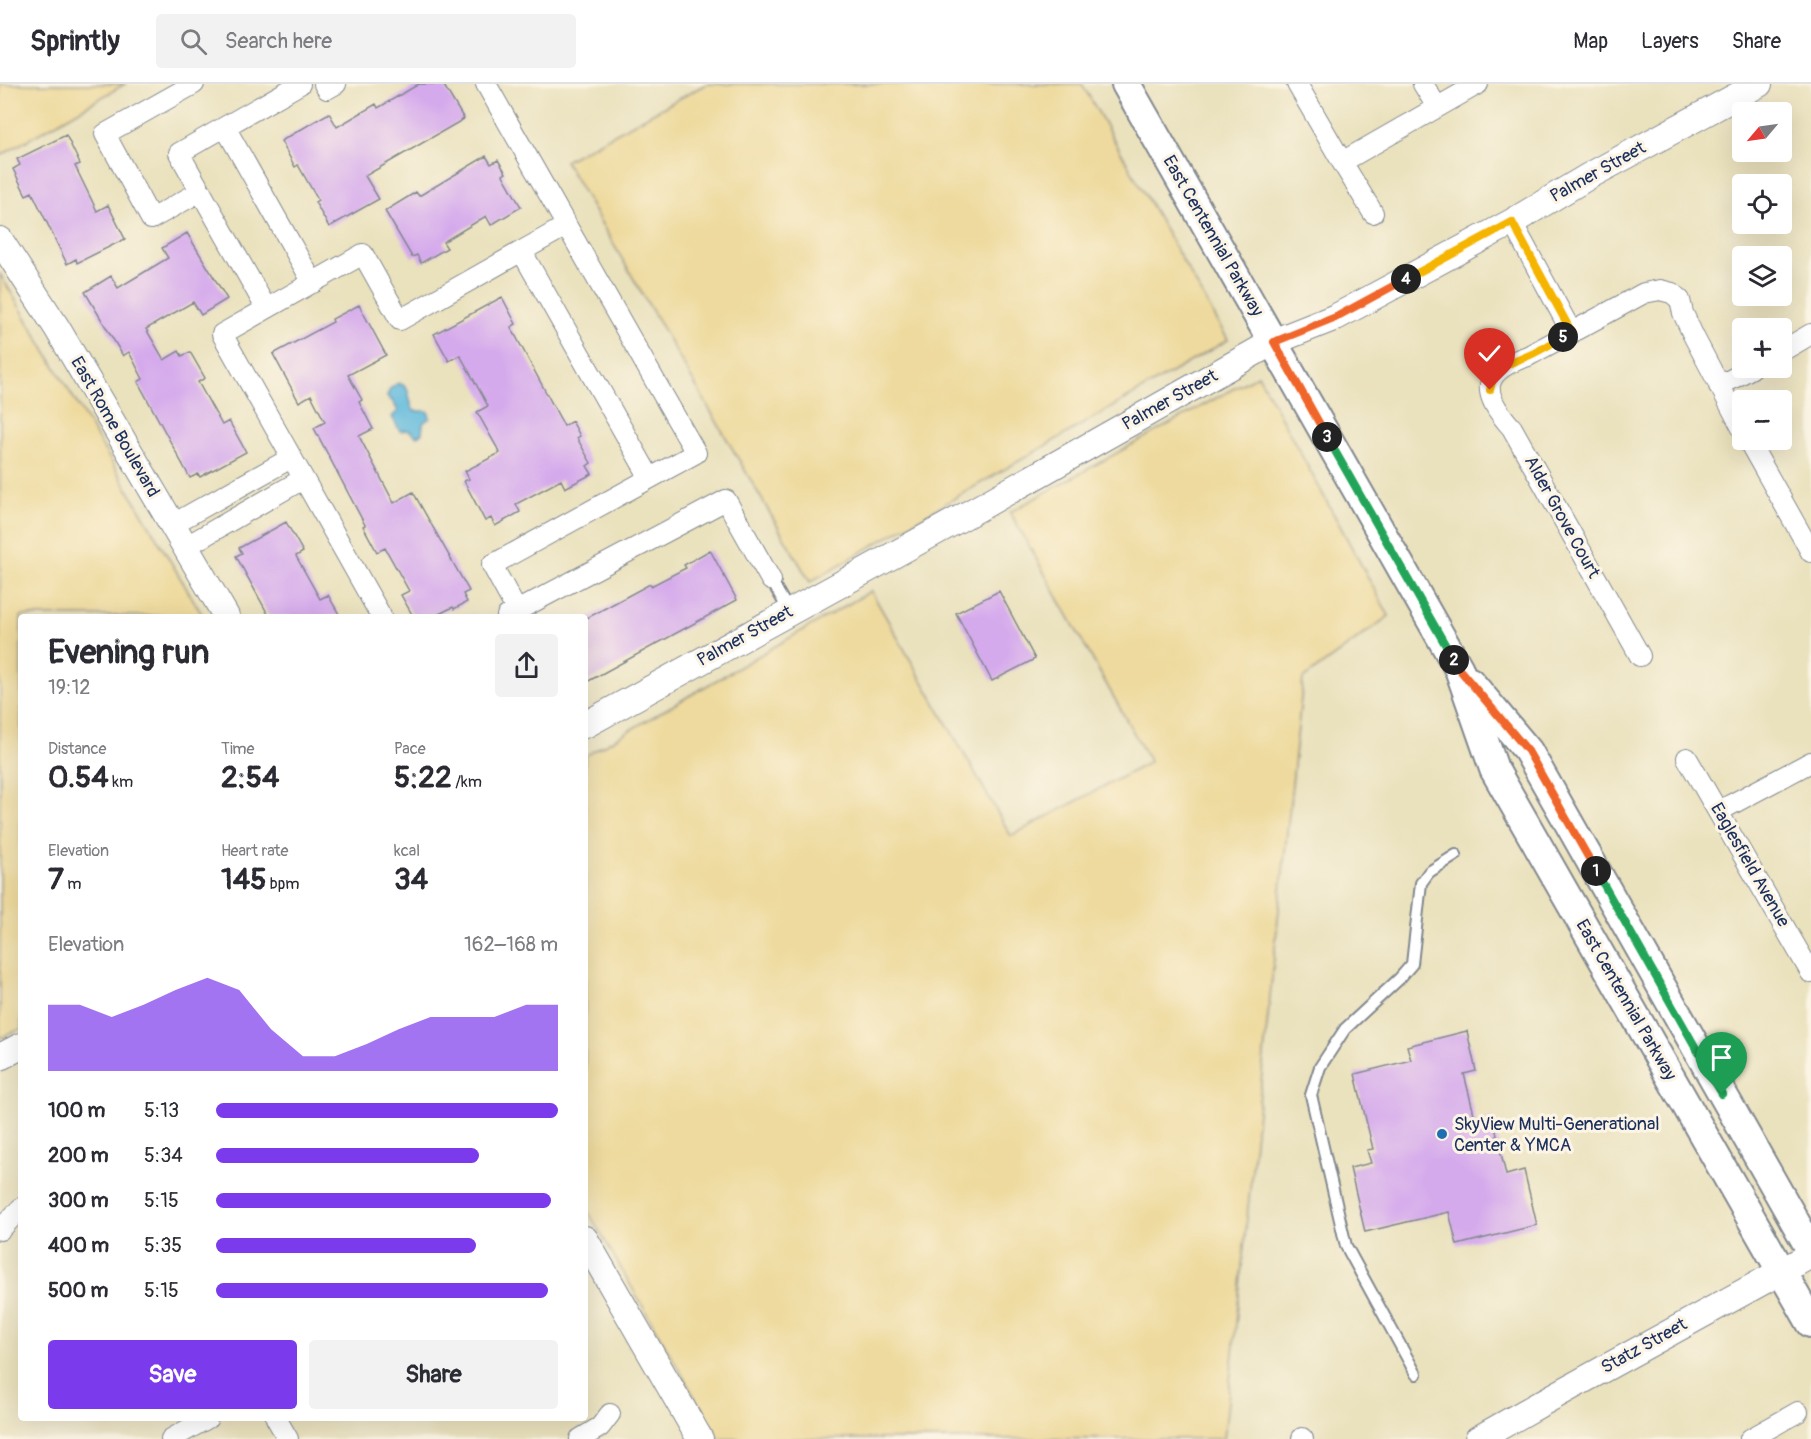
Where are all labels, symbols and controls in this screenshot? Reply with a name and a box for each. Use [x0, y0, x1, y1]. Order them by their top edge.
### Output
search box [156, 14, 576, 68]
text: Sprintly [30, 24, 120, 59]
icon: search [177, 25, 210, 58]
text: Search here [225, 27, 332, 55]
text: Map [1573, 28, 1608, 55]
text: Layers [1641, 28, 1699, 55]
text: Share [1732, 28, 1781, 55]
north arrow [1732, 102, 1792, 162]
map controls [1732, 102, 1792, 450]
street label: Palmer Street [1546, 136, 1651, 208]
street label: East Centennial Parkway [1157, 151, 1269, 321]
button: locate [1732, 174, 1792, 234]
button: layers [1732, 246, 1792, 306]
pin: 4 [1391, 264, 1421, 294]
text: 4 [1401, 269, 1411, 289]
button: + [1732, 318, 1792, 378]
pin: 5 [1548, 322, 1578, 352]
text: 5 [1559, 327, 1567, 347]
pin [1464, 328, 1515, 390]
icon: check [1473, 337, 1506, 370]
street label: East Rome Boulevard [65, 353, 165, 501]
street label: Palmer Street [1118, 364, 1223, 436]
button: − [1732, 390, 1792, 450]
pin: 3 [1312, 422, 1342, 452]
text: 3 [1323, 427, 1331, 447]
street label: Alder Grove Court [1519, 452, 1605, 583]
street label: Palmer Street [693, 600, 798, 672]
text: Evening run [48, 632, 209, 673]
button: share [495, 634, 558, 697]
pin: 2 [1439, 645, 1469, 675]
text: 2 [1450, 650, 1458, 670]
text: 19:12 [48, 675, 90, 700]
text: Distance [48, 739, 107, 759]
text: Time [221, 739, 254, 759]
text: Pace [394, 739, 426, 759]
text: 0.54 [48, 759, 109, 796]
text: 2:54 [221, 759, 279, 796]
text: 5:22 [394, 759, 452, 796]
text: km [109, 772, 133, 792]
text: /km [452, 772, 482, 792]
street label: Eaglesfield Avenue [1705, 799, 1795, 931]
text: Elevation [48, 841, 109, 861]
text: Heart rate [221, 841, 288, 861]
text: kcal [394, 841, 420, 861]
pin: 1 [1581, 856, 1611, 886]
text: 7 [48, 861, 64, 898]
text: 145 [221, 861, 266, 898]
text: 34 [394, 861, 428, 898]
text: 1 [1593, 861, 1599, 881]
text: m [64, 874, 82, 894]
text: bpm [266, 874, 299, 894]
street label: East Centennial Parkway [1570, 915, 1682, 1085]
text: Elevation [48, 932, 124, 957]
text: 162–168 m [464, 932, 558, 957]
pin [1696, 1032, 1747, 1094]
icon: arrive [1705, 1041, 1738, 1074]
text: 100 m [48, 1098, 105, 1123]
text: 5:13 [144, 1098, 179, 1123]
place label: SkyView Multi-Generational Center & YMCA [1454, 1113, 1660, 1157]
marker: SkyView Multi-Generational Center & YMCA [1435, 1127, 1449, 1141]
text: 200 m [48, 1143, 109, 1168]
text: 5:34 [144, 1143, 183, 1168]
text: 300 m [48, 1188, 109, 1213]
text: 5:15 [144, 1188, 179, 1213]
text: 400 m [48, 1233, 109, 1258]
text: 5:35 [144, 1233, 182, 1258]
text: 500 m [48, 1278, 108, 1303]
text: 5:15 [144, 1278, 179, 1303]
street label: Statz Street [1597, 1313, 1692, 1379]
button: Save [48, 1340, 297, 1409]
button: Share [309, 1340, 558, 1409]

